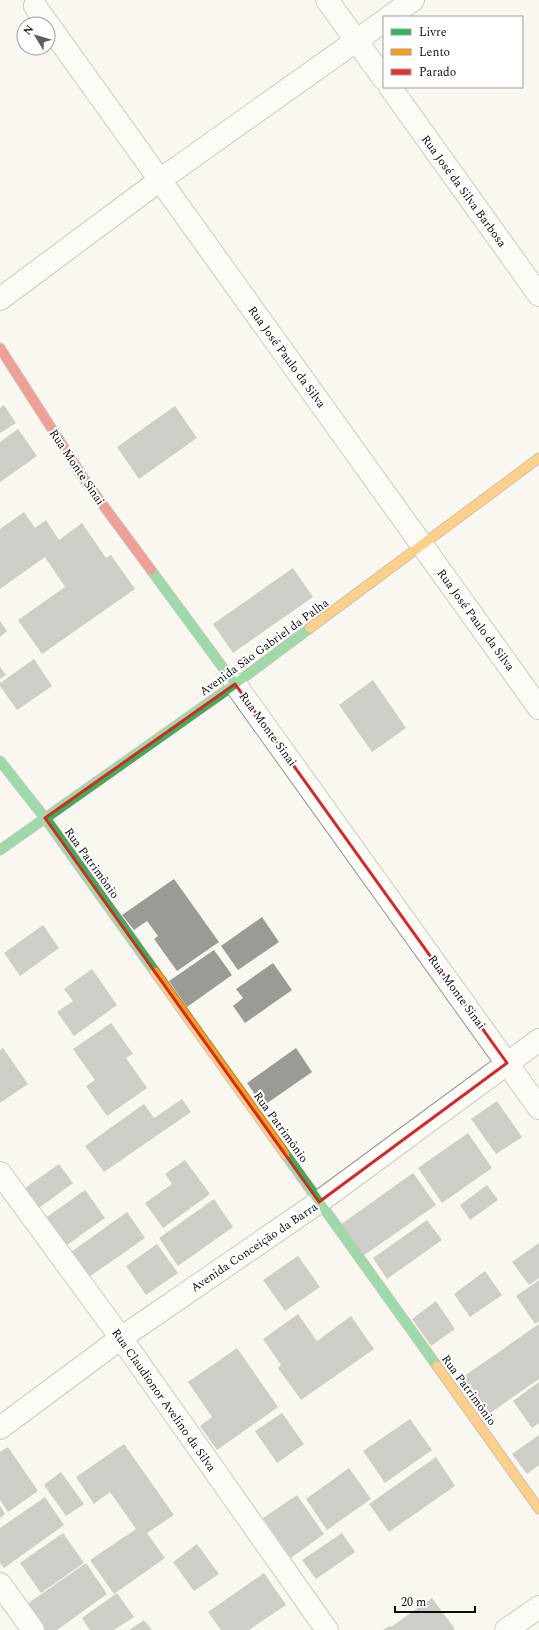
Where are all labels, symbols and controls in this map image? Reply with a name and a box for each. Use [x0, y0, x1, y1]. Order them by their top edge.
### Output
north arrow [16, 16, 56, 56]
legend [383, 16, 523, 88]
text: N [19, 21, 38, 39]
text: Livre [419, 23, 447, 42]
text: Lento [419, 43, 450, 62]
text: Parado [419, 63, 456, 82]
street label: Rua José da Silva Barbosa [416, 131, 511, 252]
street label: Rua José Paulo da Silva [243, 302, 330, 412]
street label: Rua Monte Sinai [44, 425, 109, 509]
street label: Rua José Paulo da Silva [432, 565, 519, 675]
street label: Avenida São Gabriel da Palha [196, 594, 333, 701]
street label: Rua Monte Sinai [234, 688, 301, 771]
street label: Rua Patrimônio [59, 824, 124, 903]
street label: Rua Monte Sinai [423, 951, 490, 1034]
street label: Rua Patrimônio [248, 1088, 313, 1167]
street label: Avenida Conceição da Barra [187, 1198, 322, 1297]
street label: Rua Claudionor Avelino da Silva [107, 1325, 221, 1476]
street label: Rua Patrimônio [436, 1351, 501, 1430]
scale bar [395, 1588, 475, 1614]
text: 20 m [401, 1593, 426, 1612]

